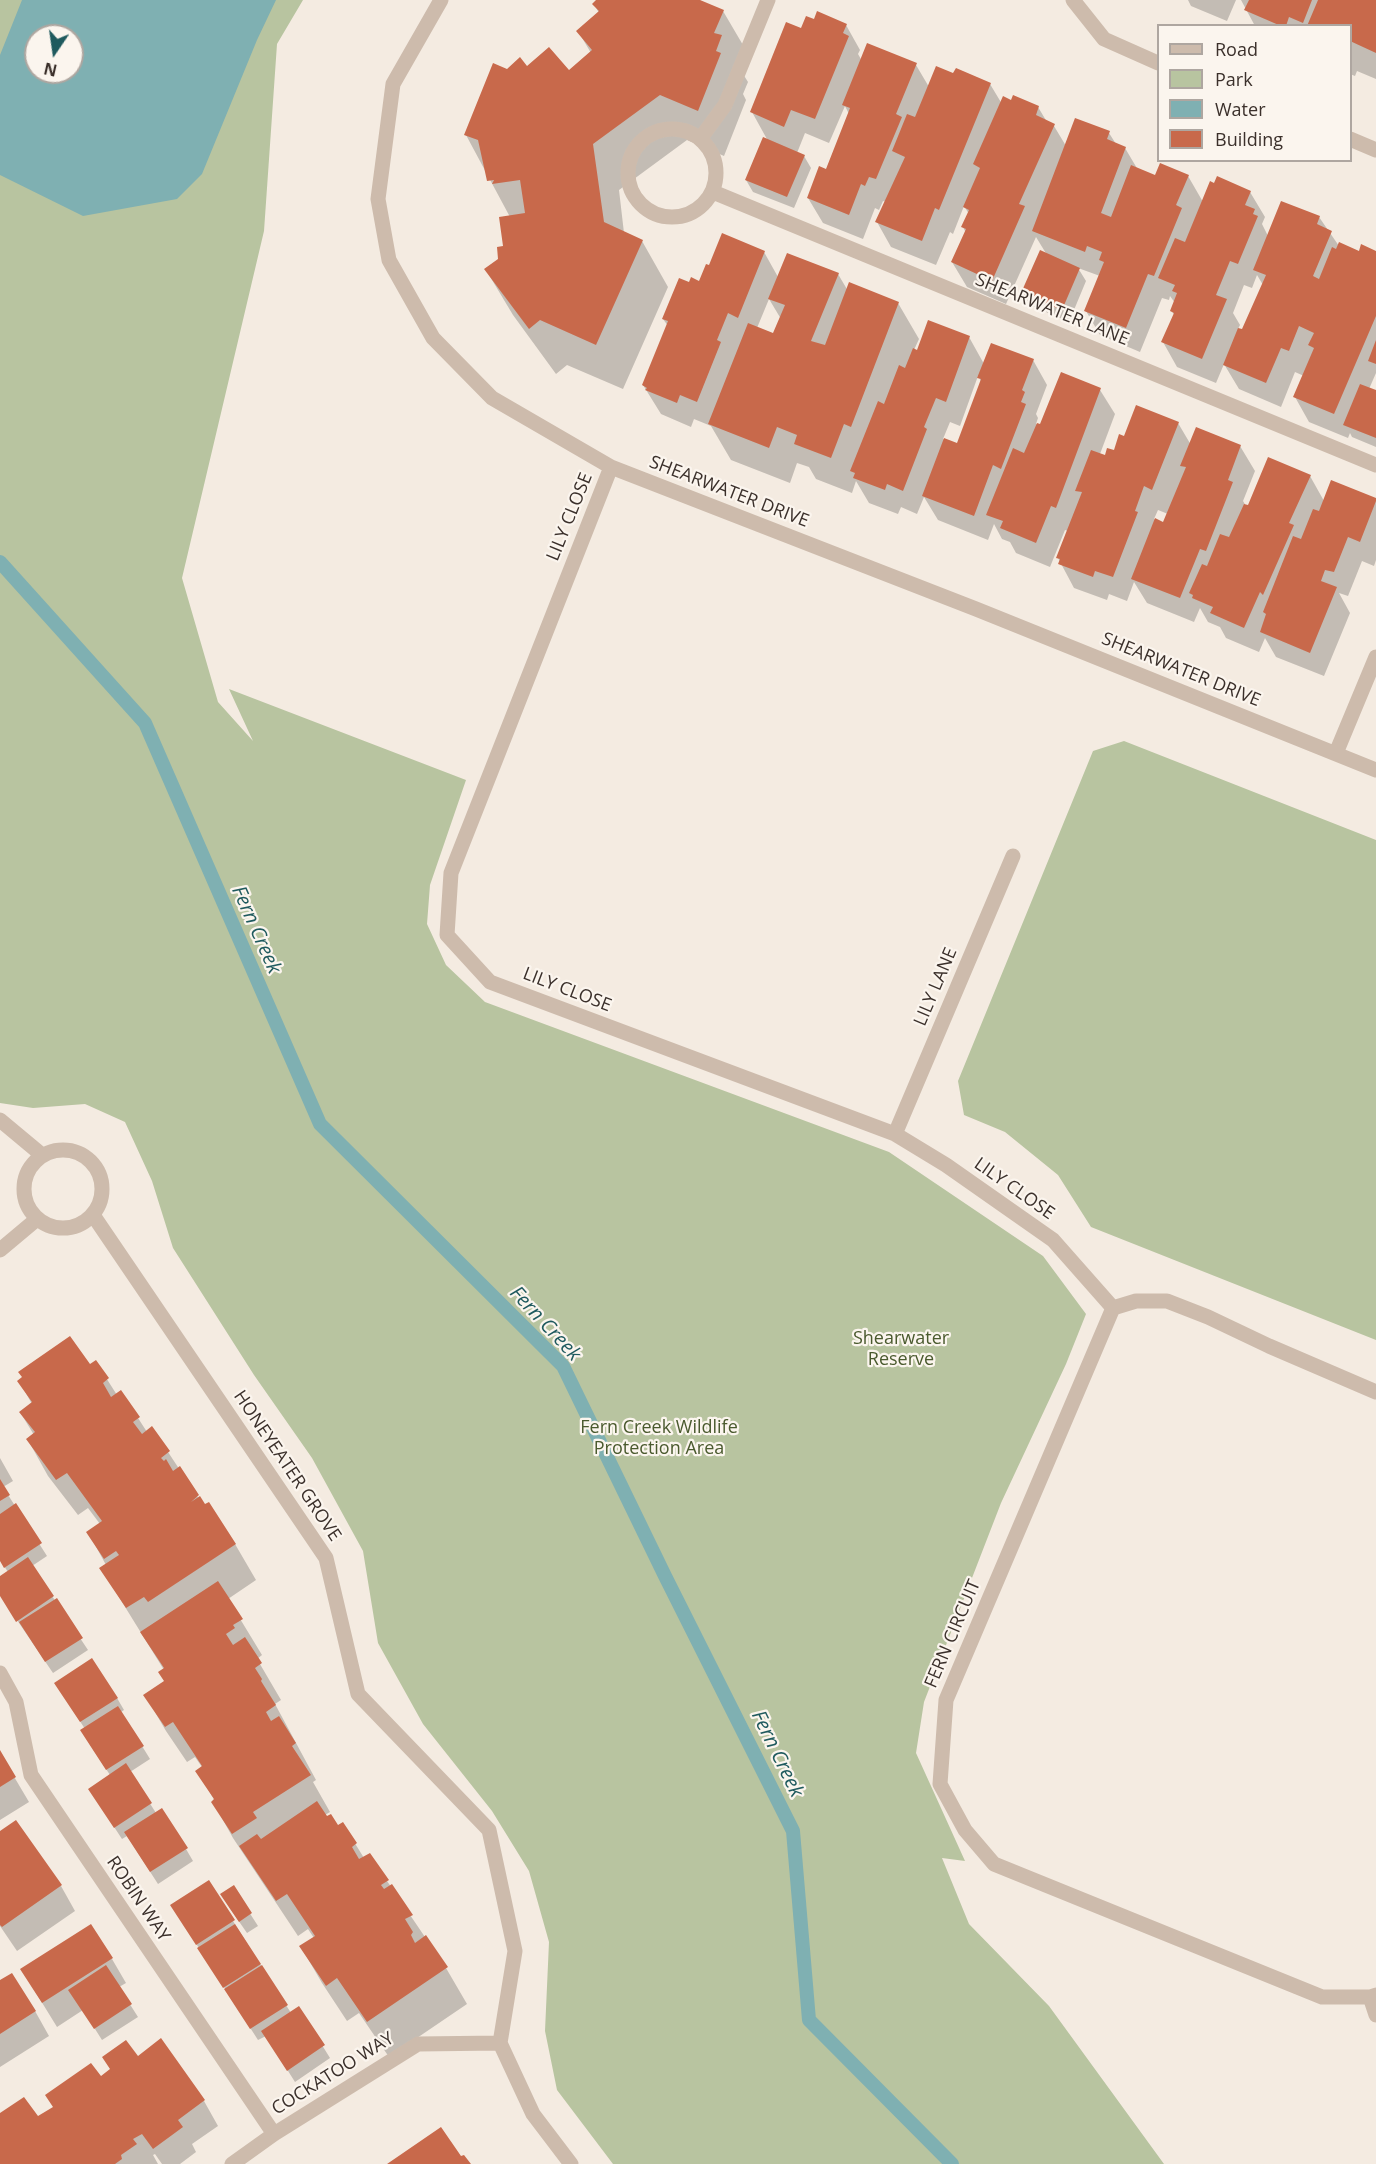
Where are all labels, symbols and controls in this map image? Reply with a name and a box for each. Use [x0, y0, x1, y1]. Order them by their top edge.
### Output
north arrow [24, 24, 84, 84]
legend [1157, 24, 1352, 162]
text: Road [1215, 37, 1258, 61]
text: N [42, 57, 59, 82]
text: Park [1215, 67, 1253, 91]
text: Water [1215, 97, 1266, 121]
text: Building [1215, 127, 1283, 151]
street label: SHEARWATER LANE [972, 269, 1132, 351]
street label: SHEARWATER DRIVE [646, 452, 812, 532]
street label: LILY CLOSE [543, 470, 597, 564]
street label: SHEARWATER DRIVE [1098, 628, 1264, 712]
water label: Fern Creek [226, 882, 286, 978]
street label: LILY LANE [910, 945, 962, 1029]
street label: LILY CLOSE [520, 963, 614, 1017]
street label: LILY CLOSE [970, 1153, 1058, 1225]
water label: Fern Creek [504, 1282, 586, 1366]
park label: Shearwater Reserve [853, 1328, 949, 1370]
street label: HONEYEATER GROVE [229, 1387, 345, 1545]
park label: Fern Creek Wildlife Protection Area [580, 1417, 738, 1460]
street label: FERN CIRCUIT [920, 1577, 986, 1691]
water label: Fern Creek [746, 1707, 808, 1801]
street label: ROBIN WAY [102, 1852, 174, 1946]
street label: COCKATOO WAY [268, 2028, 398, 2120]

